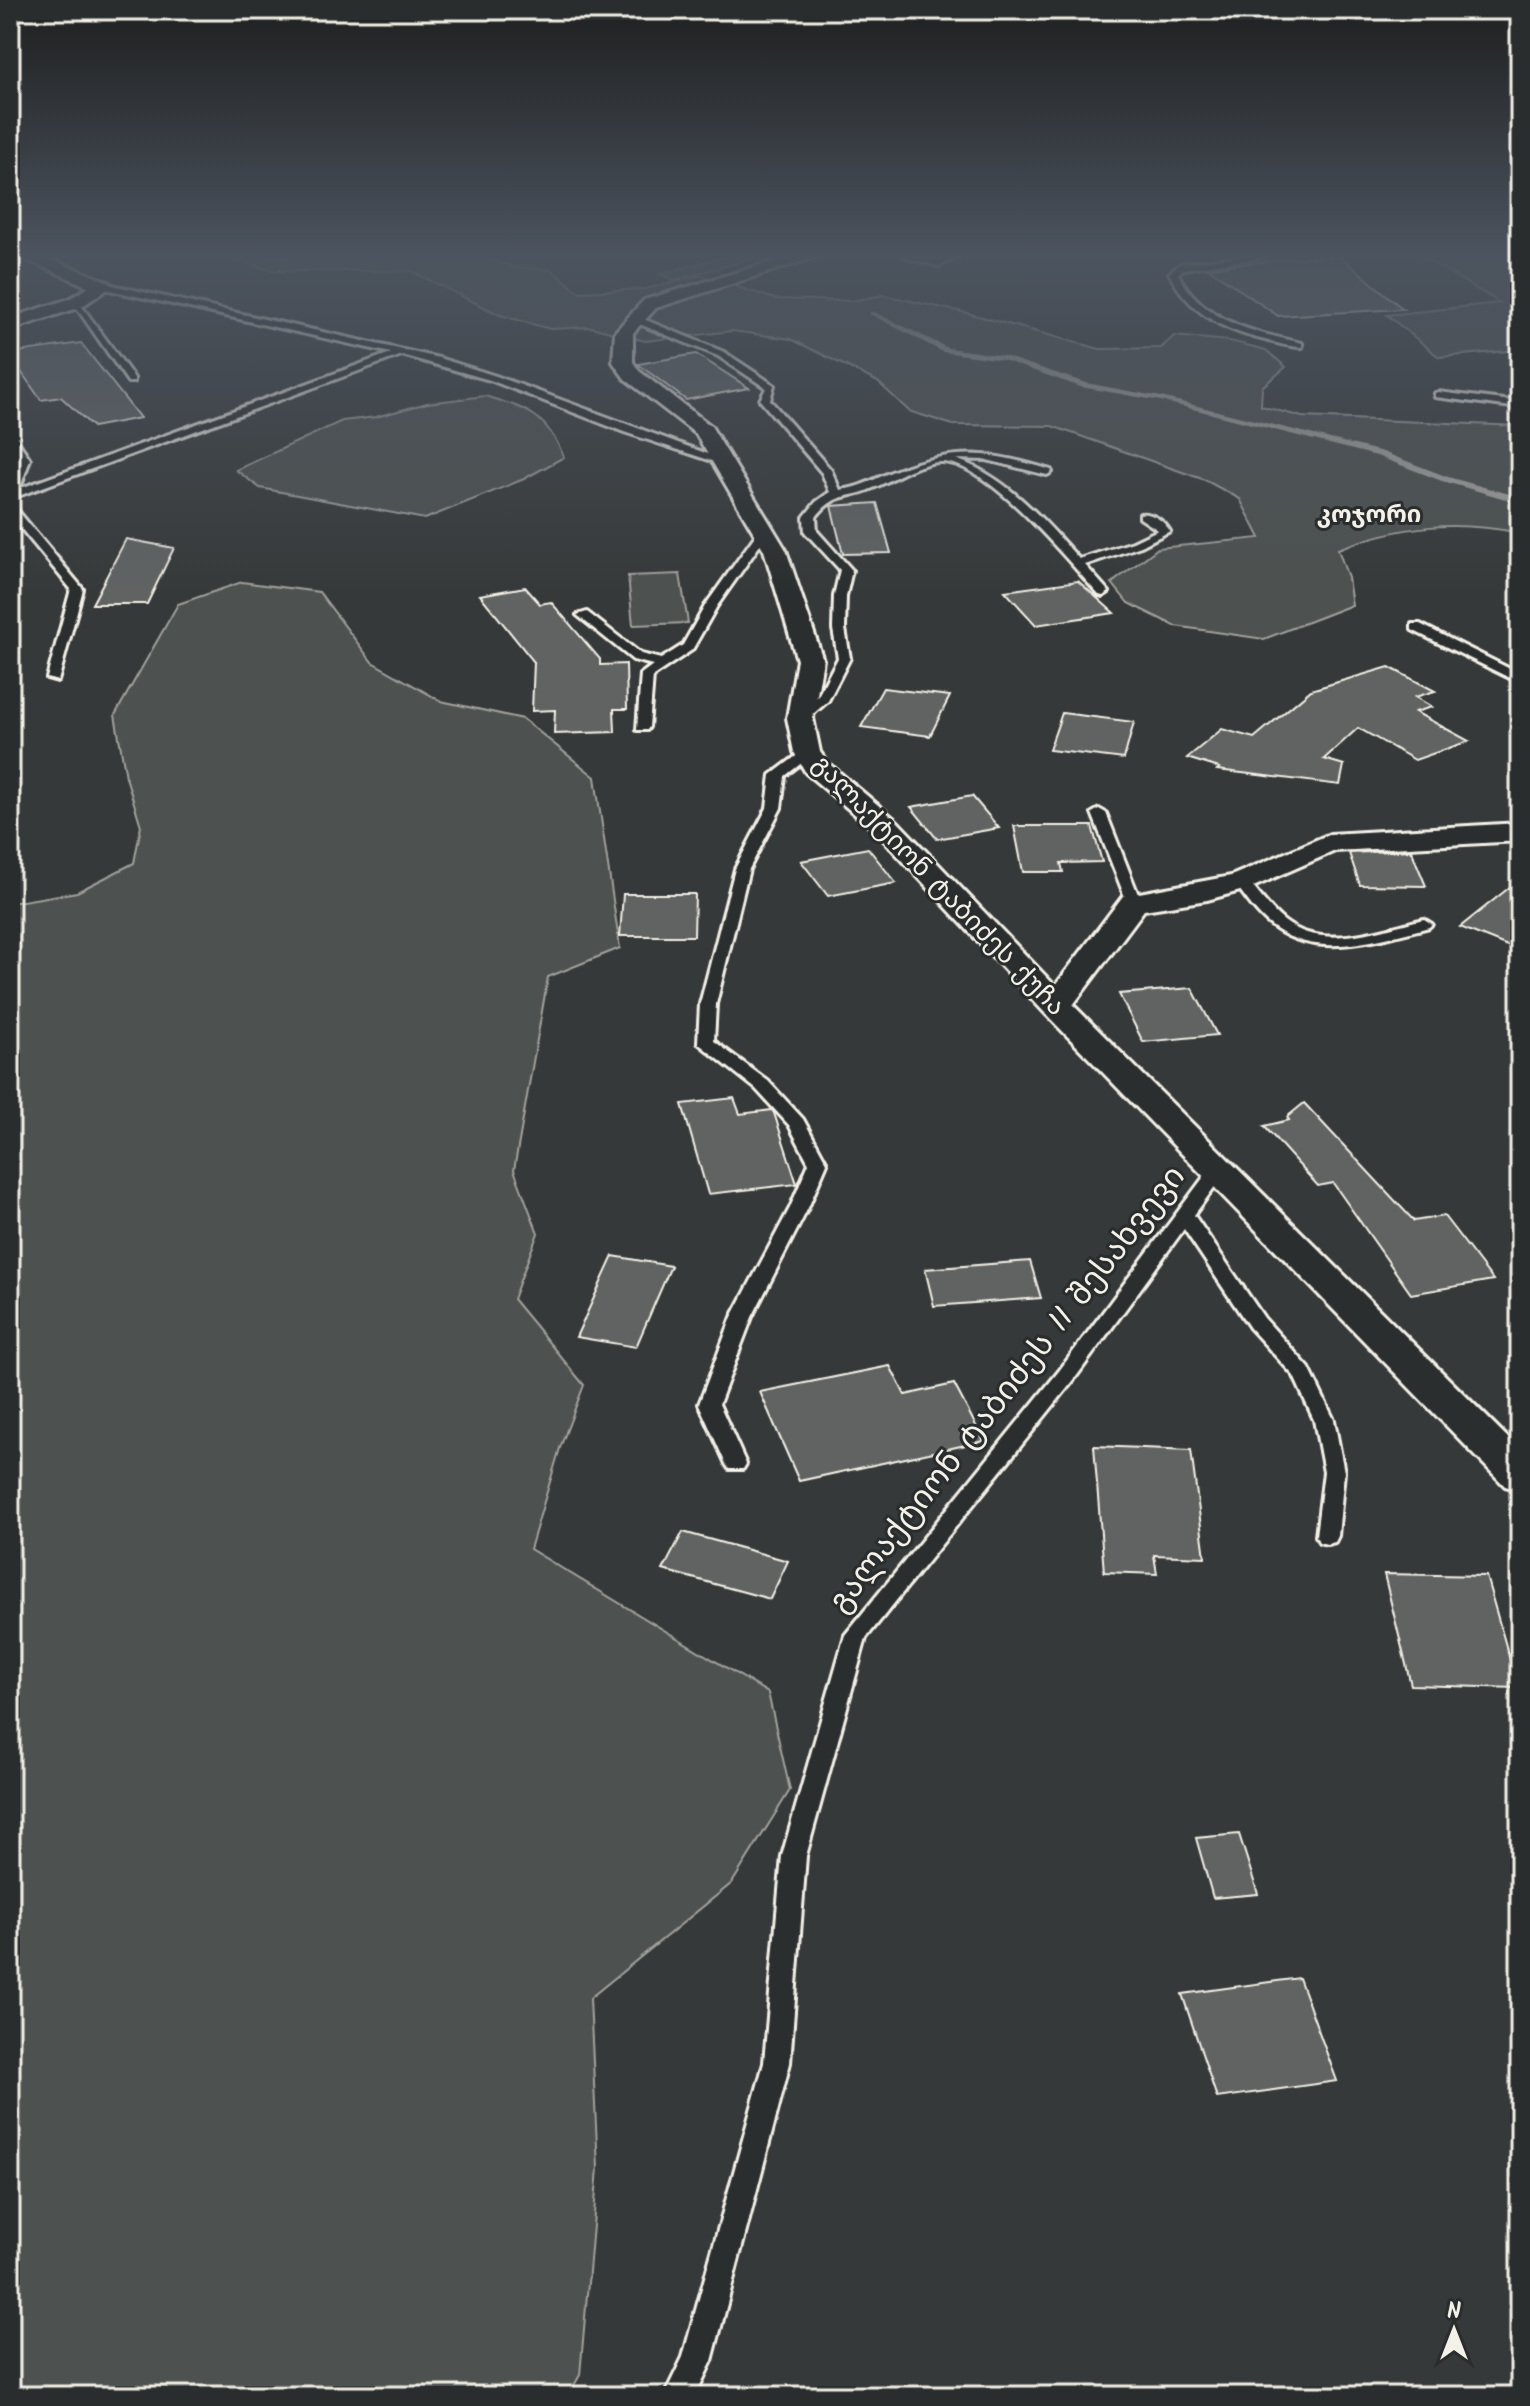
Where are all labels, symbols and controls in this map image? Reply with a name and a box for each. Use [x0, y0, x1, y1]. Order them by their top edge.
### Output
district label: კოჯორი [1317, 496, 1421, 535]
street label: გალაქტიონ ტაბიძეს ქუჩა [801, 745, 1075, 1027]
street label: გალაქტიონ ტაბიძეს II შესახვევი [817, 1155, 1199, 1625]
north arrow [1414, 2290, 1494, 2370]
text: N [1447, 2295, 1461, 2330]

